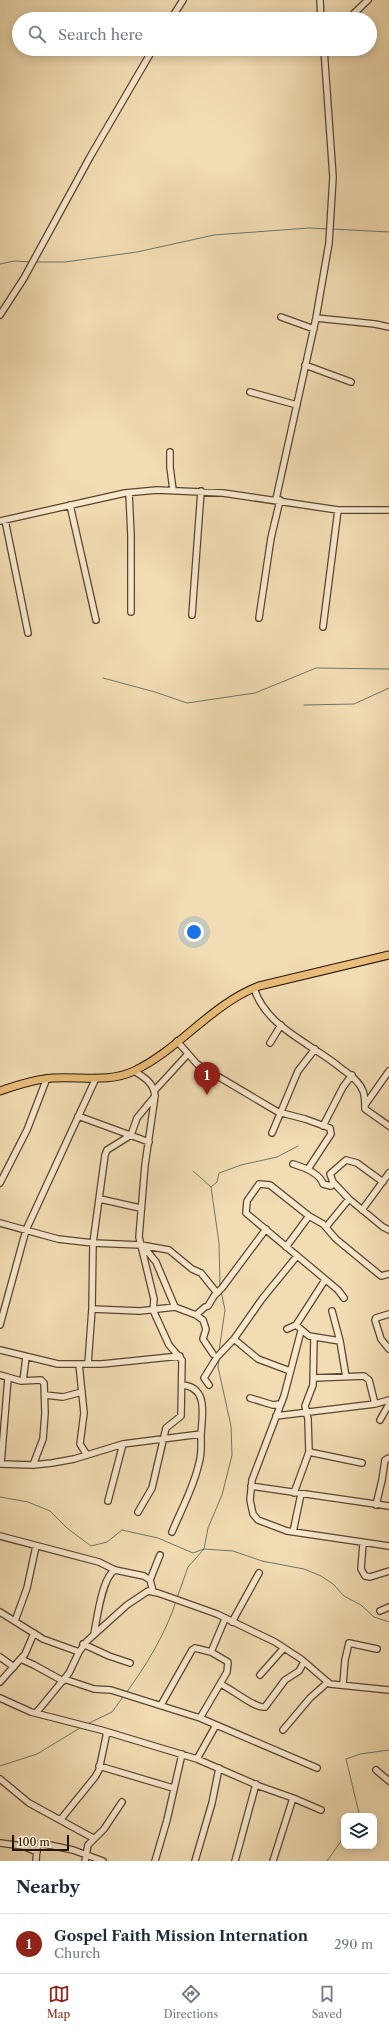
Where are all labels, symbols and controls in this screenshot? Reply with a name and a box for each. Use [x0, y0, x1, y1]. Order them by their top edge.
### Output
search box [12, 12, 377, 56]
icon: search [26, 23, 48, 45]
text: Search here [58, 25, 143, 44]
your location [184, 922, 204, 942]
pin: 1 [194, 1062, 220, 1095]
map controls [341, 1813, 377, 1849]
button: layers [341, 1813, 377, 1849]
scale bar [12, 1833, 69, 1852]
text: 100 m [18, 1835, 50, 1849]
text: Nearby [16, 1877, 80, 1897]
text: Gospel Faith Mission Internation [54, 1926, 308, 1945]
text: 1 [26, 1936, 32, 1952]
text: 290 m [334, 1936, 373, 1952]
text: Church [54, 1945, 100, 1961]
tab: Map [47, 1983, 70, 2021]
tab: Directions [164, 1983, 218, 2021]
tab: Saved [312, 1983, 342, 2021]

